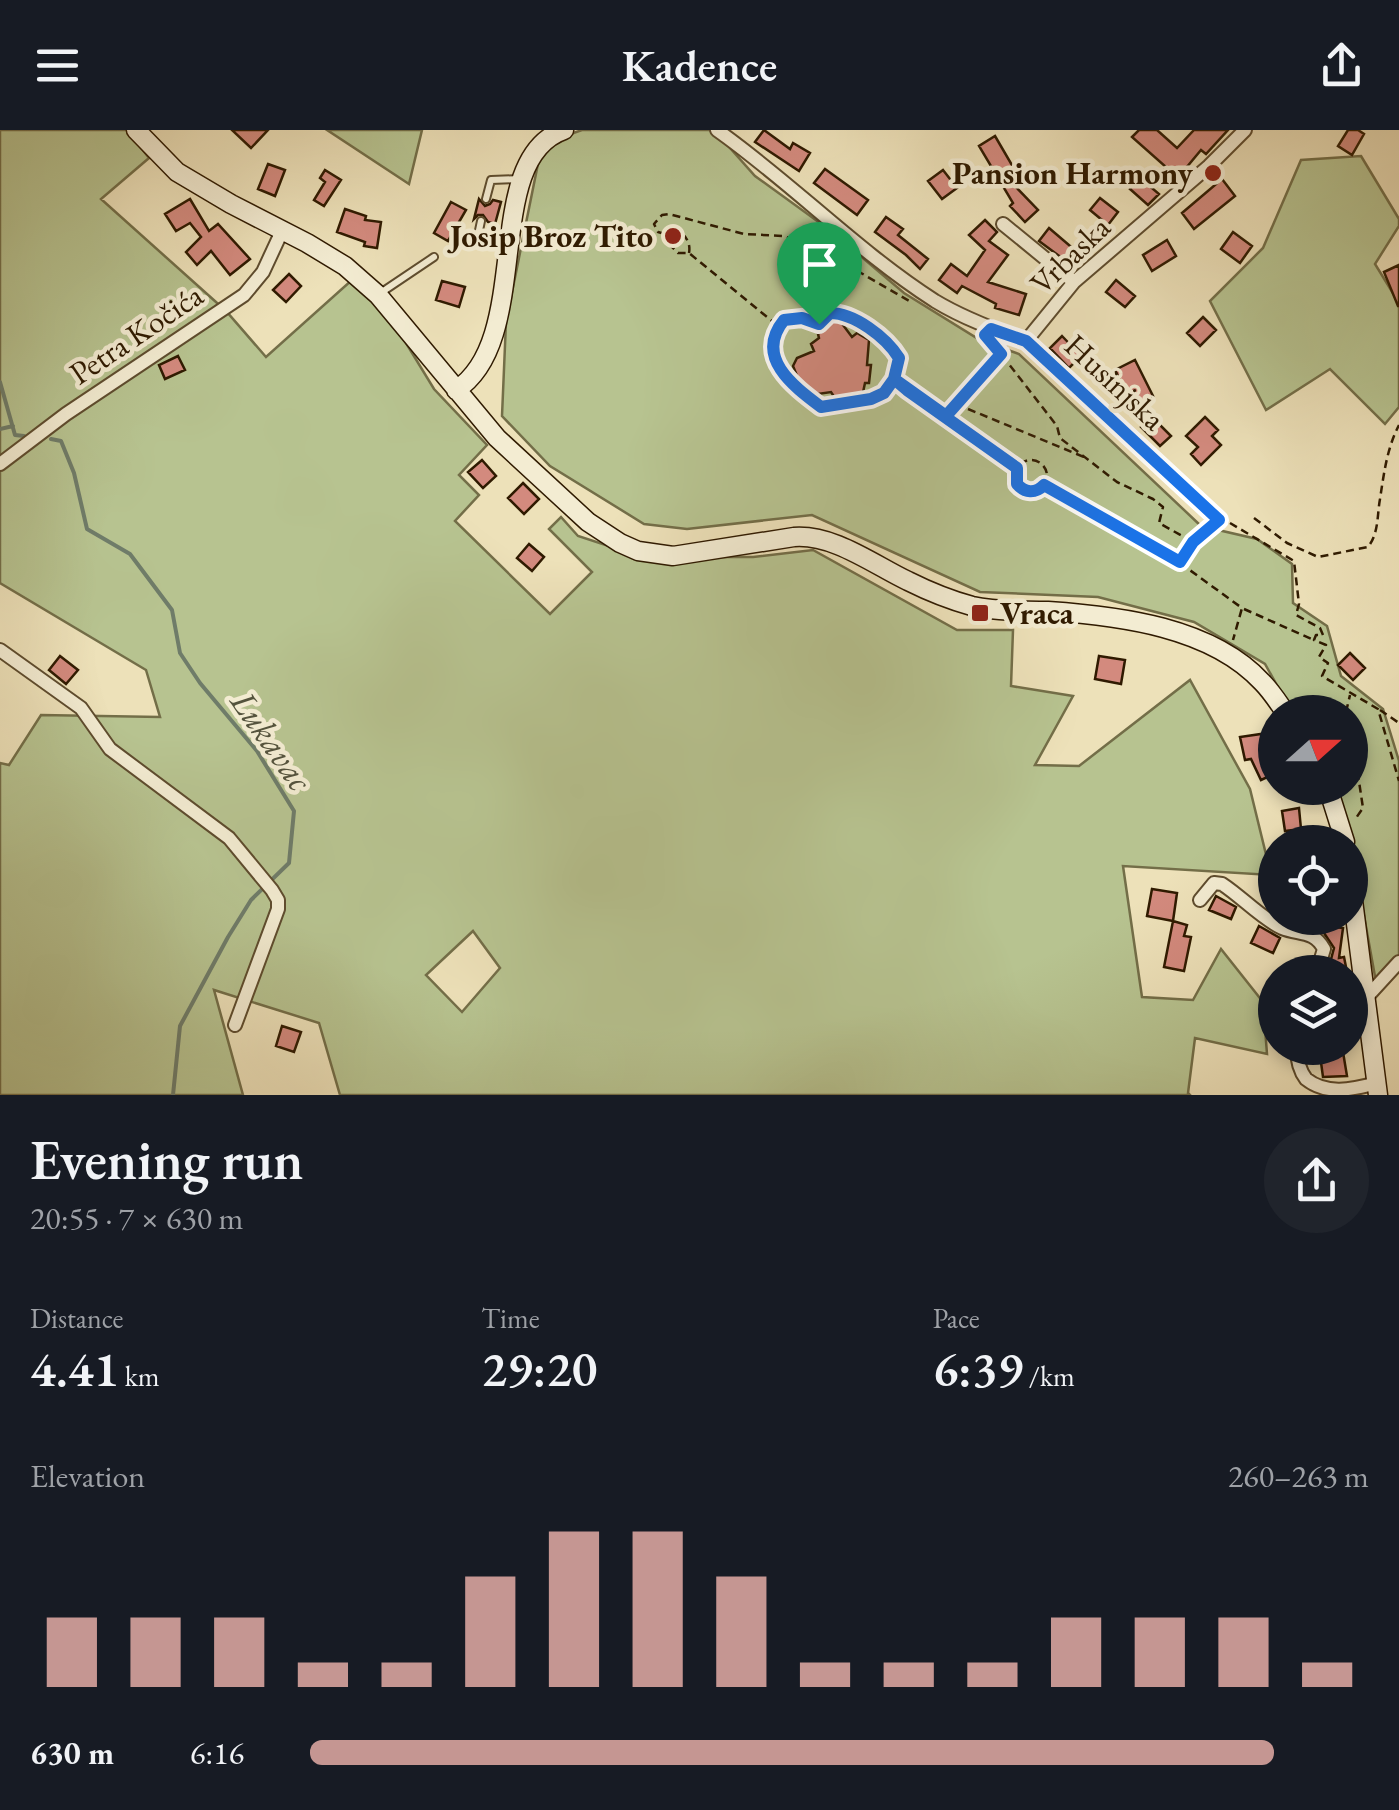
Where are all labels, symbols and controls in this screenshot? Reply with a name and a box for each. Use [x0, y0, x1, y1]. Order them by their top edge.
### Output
text: Kadence [622, 36, 777, 94]
icon: menu [30, 38, 85, 93]
icon: share [1314, 38, 1369, 93]
place label: Pansion Harmony [952, 152, 1194, 194]
marker: Pansion Harmony [1202, 162, 1224, 184]
street label: Vrbaska [1021, 206, 1119, 303]
place label: Josip Broz Tito [447, 215, 653, 257]
pin [777, 222, 862, 325]
marker: Josip Broz Tito [662, 225, 684, 247]
icon: arrive [792, 237, 847, 292]
street label: Petra Kočića [61, 274, 211, 394]
street label: Husinjska [1056, 325, 1175, 440]
place label: Vraca [1000, 592, 1075, 634]
marker: Vraca [969, 602, 991, 624]
water label: Lukavac [221, 680, 323, 800]
north arrow [1258, 695, 1368, 805]
map controls [1258, 695, 1368, 1065]
button: locate [1258, 825, 1368, 935]
button: layers [1258, 955, 1368, 1065]
text: Evening run [30, 1124, 303, 1195]
button: share [1264, 1128, 1369, 1233]
text: 20:55 · 7 × 630 m [30, 1197, 243, 1239]
text: Distance [30, 1300, 124, 1336]
text: Time [481, 1300, 540, 1336]
text: Pace [933, 1300, 980, 1336]
text: 4.41 [30, 1336, 119, 1401]
text: 29:20 [481, 1336, 597, 1401]
text: 6:39 [933, 1336, 1023, 1401]
text: km [119, 1358, 160, 1394]
text: /km [1023, 1358, 1075, 1394]
text: Elevation [30, 1455, 145, 1497]
text: 260–263 m [1228, 1455, 1369, 1497]
text: 630 m [30, 1732, 114, 1774]
text: 6:16 [190, 1732, 244, 1774]

